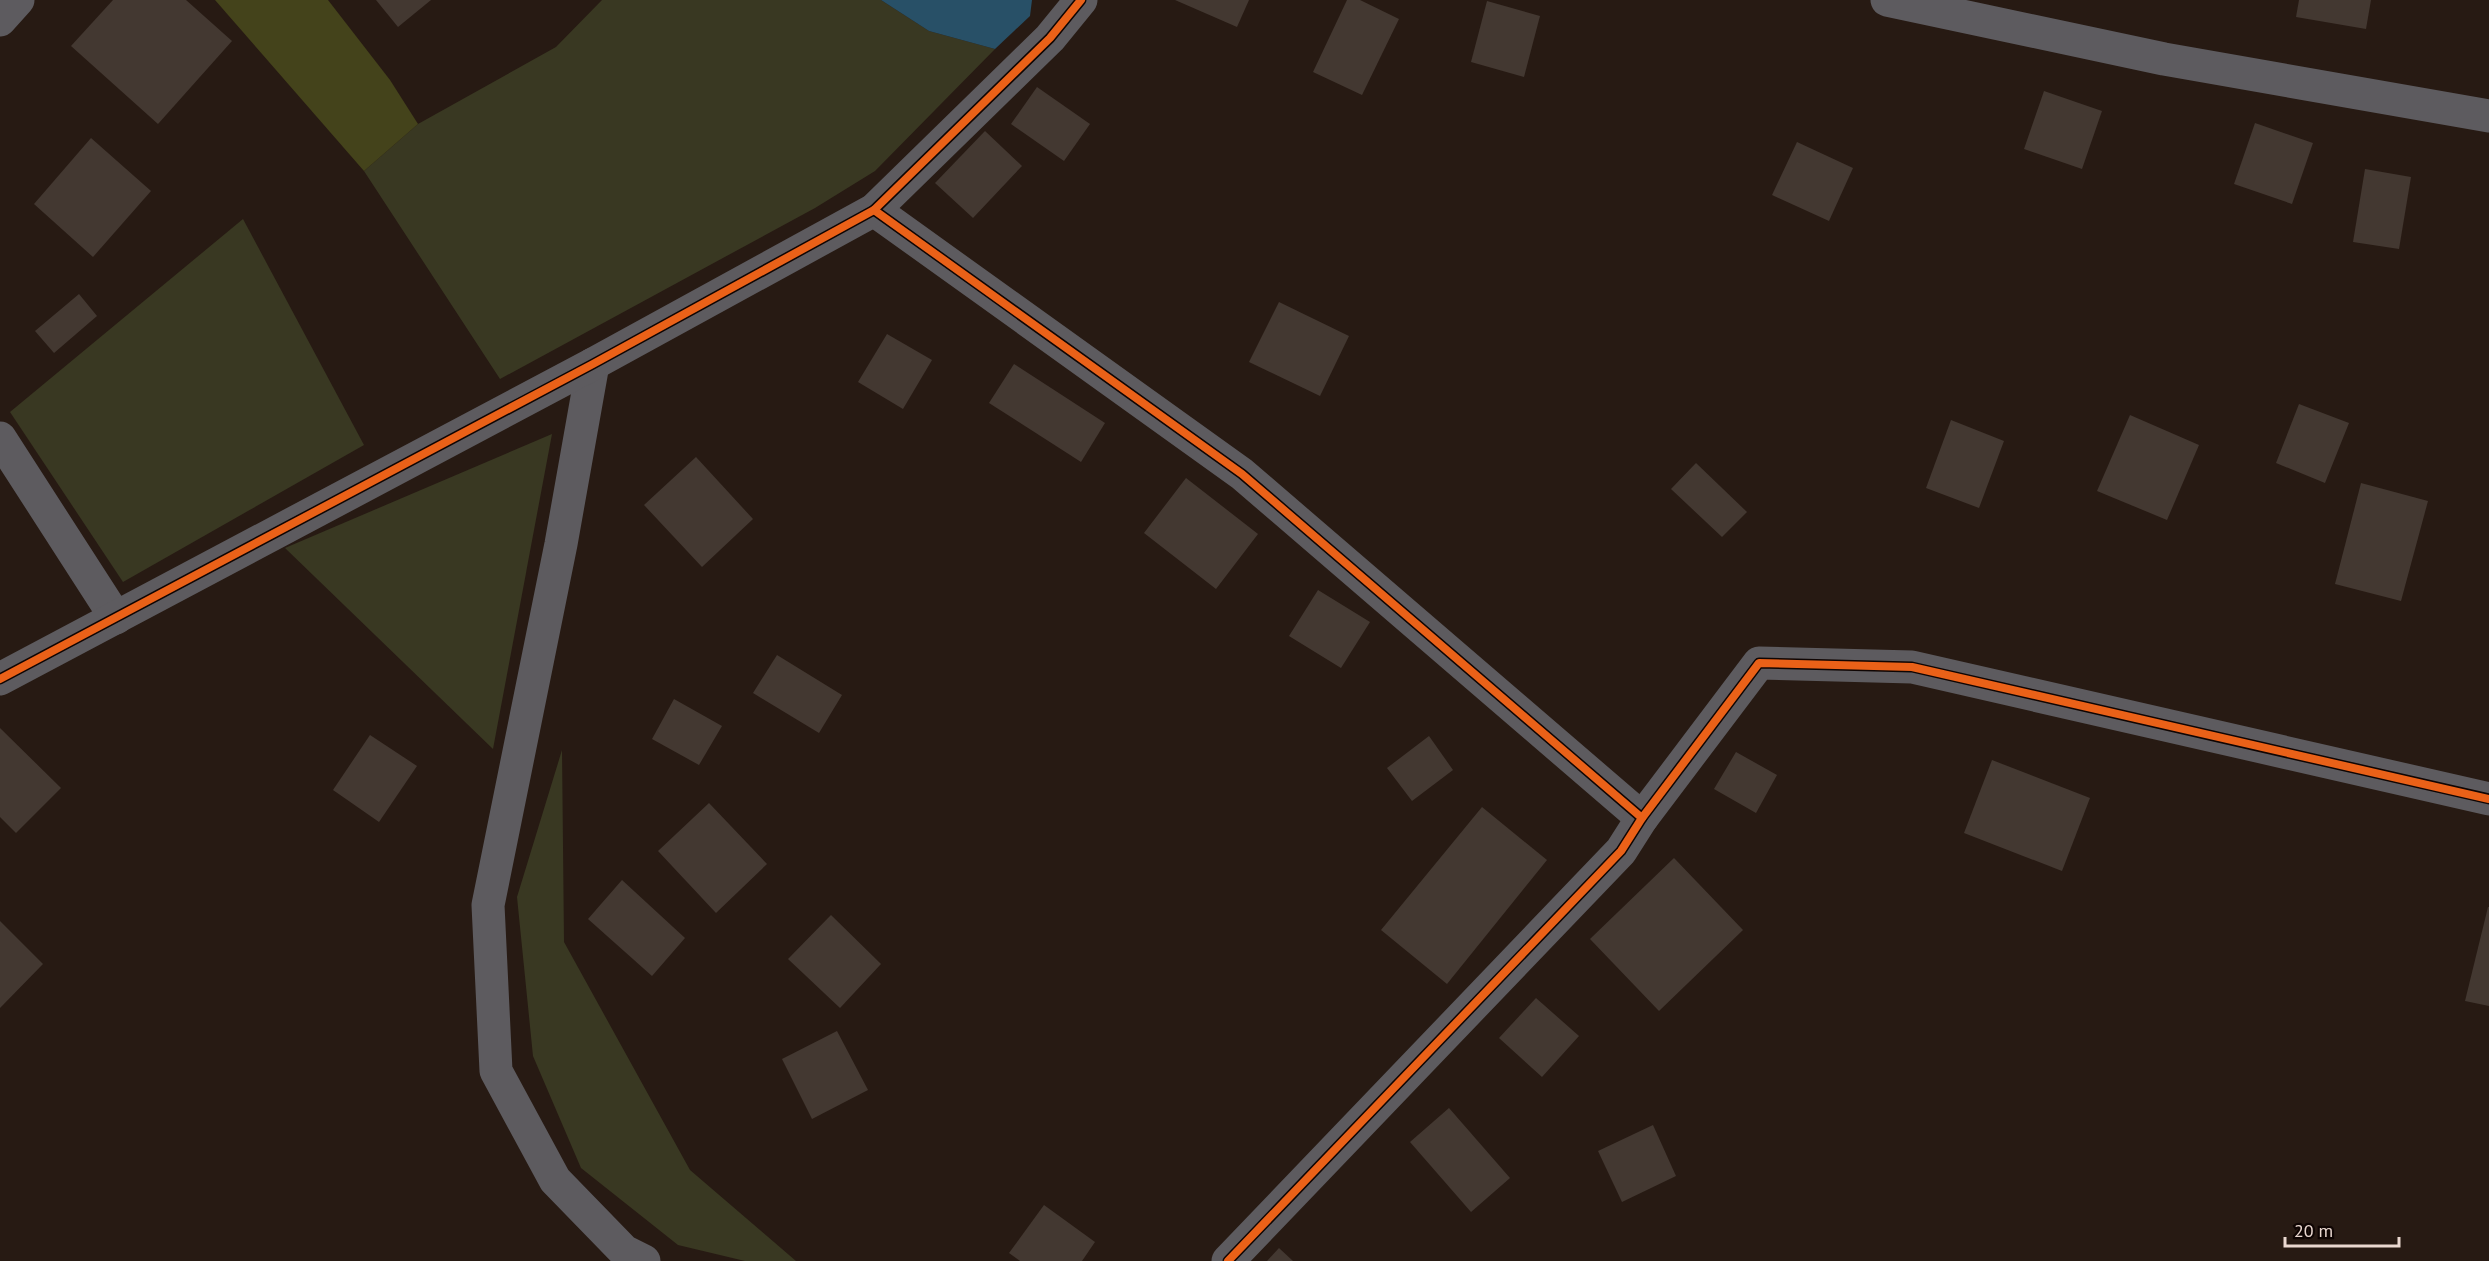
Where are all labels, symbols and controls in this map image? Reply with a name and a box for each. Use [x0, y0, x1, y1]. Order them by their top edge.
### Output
scale bar [2285, 1210, 2399, 1248]
text: 20 m [2294, 1219, 2333, 1242]

